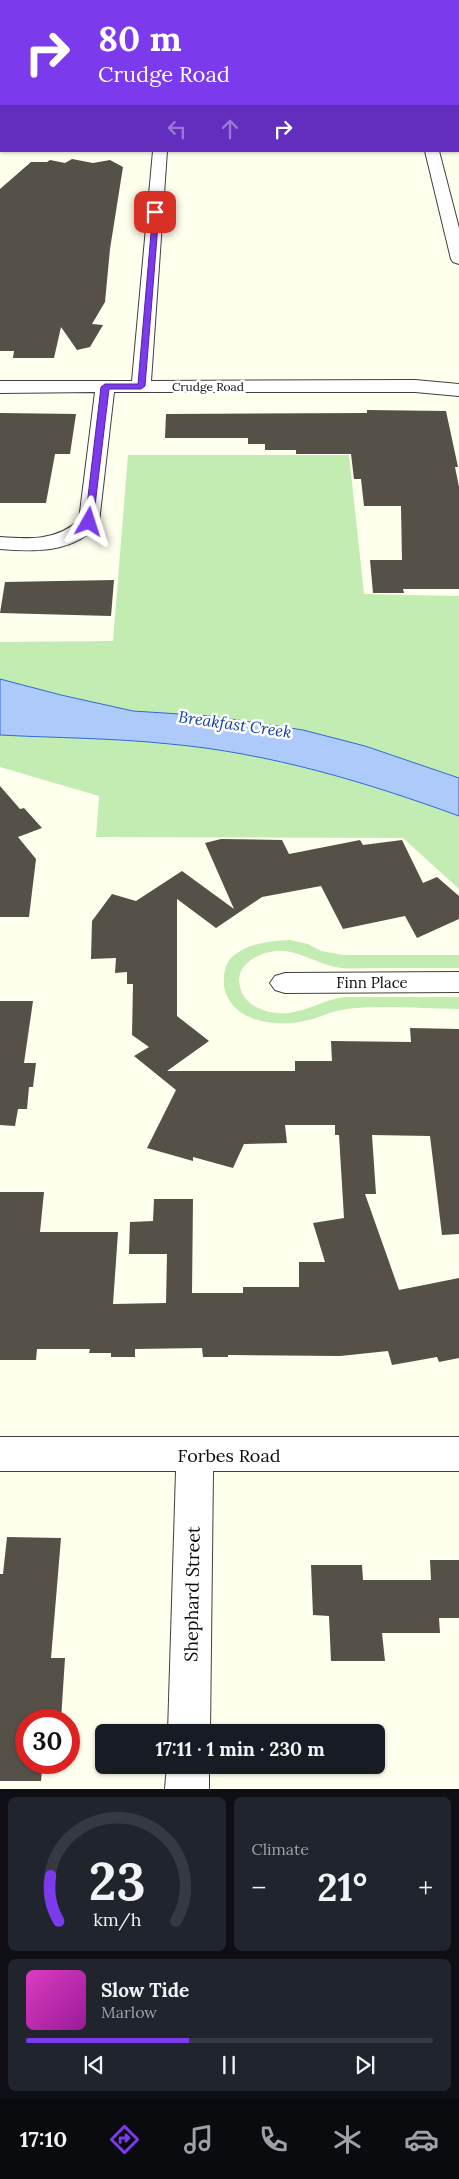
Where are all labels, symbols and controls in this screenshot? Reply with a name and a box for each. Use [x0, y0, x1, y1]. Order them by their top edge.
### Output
text: 80 m [98, 16, 182, 61]
icon: right [15, 20, 80, 85]
text: Crudge Road [98, 60, 230, 88]
icon: left [163, 115, 191, 143]
icon: ahead [216, 115, 244, 143]
icon: right [269, 115, 297, 143]
pin [134, 191, 176, 233]
icon: arrive [141, 198, 169, 226]
street label: Crudge Road [172, 379, 244, 394]
position arrow [62, 495, 114, 547]
water label: Breakfast Creek [177, 706, 293, 742]
street label: Finn Place [336, 973, 408, 992]
street label: Forbes Road [178, 1444, 281, 1467]
street label: Shephard Street [179, 1526, 205, 1662]
speed limit sign: 30 [15, 1709, 80, 1774]
text: 17:11 · 1 min · 230 m [155, 1737, 325, 1761]
text: Climate [252, 1839, 309, 1859]
text: 23 [88, 1848, 145, 1914]
text: 21° [317, 1863, 367, 1911]
text: − [252, 1870, 266, 1906]
text: + [418, 1870, 433, 1906]
text: km/h [93, 1908, 141, 1931]
text: Slow Tide [101, 1978, 189, 2002]
text: Marlow [101, 2002, 157, 2022]
icon: previous [80, 2051, 108, 2079]
icon: pause [215, 2051, 243, 2079]
icon: next [351, 2051, 379, 2079]
icon: directions [107, 2122, 142, 2157]
icon: music [181, 2122, 216, 2157]
icon: phone [256, 2122, 291, 2157]
icon: climate [330, 2122, 365, 2157]
icon: car [404, 2122, 439, 2157]
text: 17:10 [20, 2125, 67, 2153]

